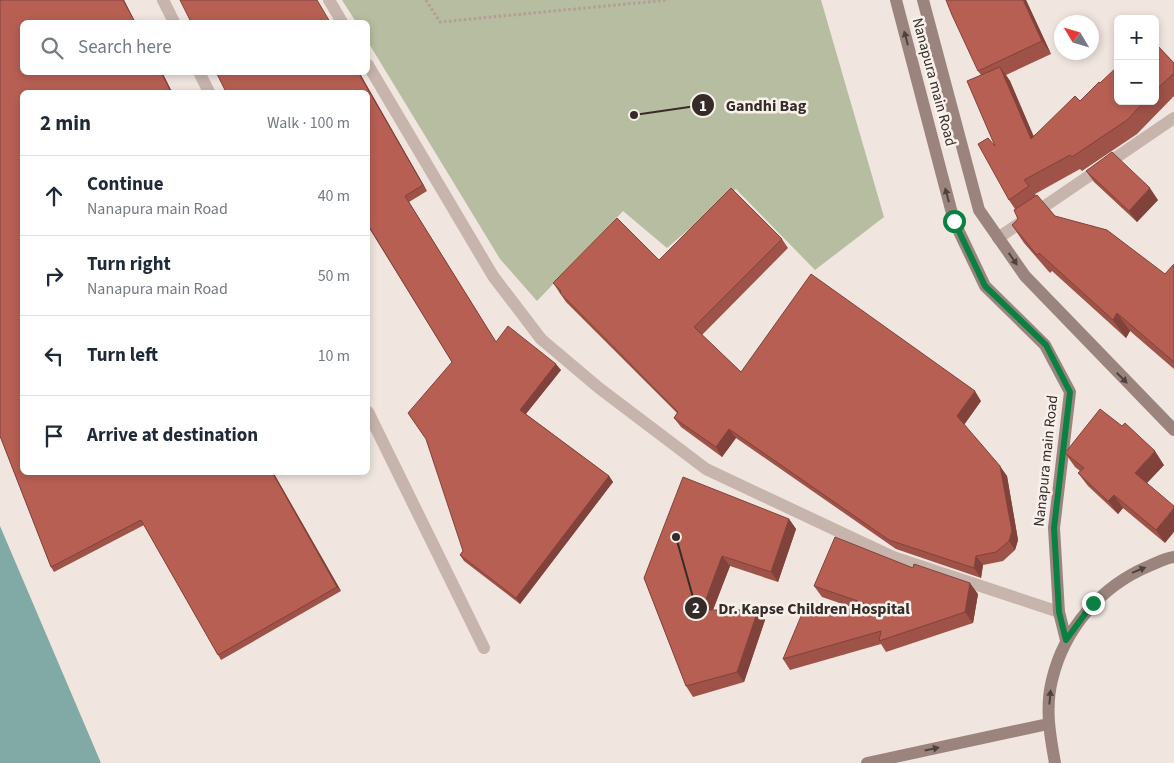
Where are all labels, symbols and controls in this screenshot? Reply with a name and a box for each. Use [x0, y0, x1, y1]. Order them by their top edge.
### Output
north arrow [1054, 15, 1099, 60]
map controls [1114, 15, 1159, 105]
button: + [1114, 15, 1159, 60]
street label: Nanapura main Road [907, 16, 961, 148]
search box [20, 20, 370, 75]
one-way arrow [902, 31, 910, 46]
icon: search [38, 34, 66, 62]
text: Search here [78, 34, 172, 61]
button: − [1114, 60, 1159, 105]
callout: Gandhi Bag [691, 90, 816, 121]
text: Gandhi Bag [726, 95, 807, 117]
text: 1 [699, 96, 707, 117]
text: 2 min [40, 108, 91, 138]
text: Walk · 100 m [267, 112, 350, 134]
text: Continue [87, 171, 164, 198]
icon: ahead [40, 182, 68, 210]
text: 40 m [318, 185, 350, 207]
one-way arrow [943, 188, 951, 203]
text: Nanapura main Road [87, 198, 228, 220]
route start [943, 210, 966, 233]
text: Turn right [87, 251, 171, 278]
one-way arrow [1007, 252, 1017, 265]
icon: right [40, 262, 68, 290]
text: 50 m [318, 265, 350, 287]
text: Nanapura main Road [87, 278, 228, 300]
icon: left [40, 342, 68, 370]
text: Turn left [87, 342, 158, 369]
text: 10 m [318, 345, 350, 367]
one-way arrow [1116, 372, 1128, 384]
street label: Nanapura main Road [1029, 394, 1063, 528]
icon: arrive [40, 422, 68, 450]
text: Arrive at destination [87, 422, 258, 449]
one-way arrow [1132, 566, 1147, 574]
route end [1082, 592, 1105, 615]
callout: Dr. Kapse Children Hospital [684, 593, 920, 624]
text: 2 [692, 598, 700, 619]
text: Dr. Kapse Children Hospital [718, 598, 910, 620]
one-way arrow [1046, 689, 1054, 705]
one-way arrow [925, 745, 940, 753]

